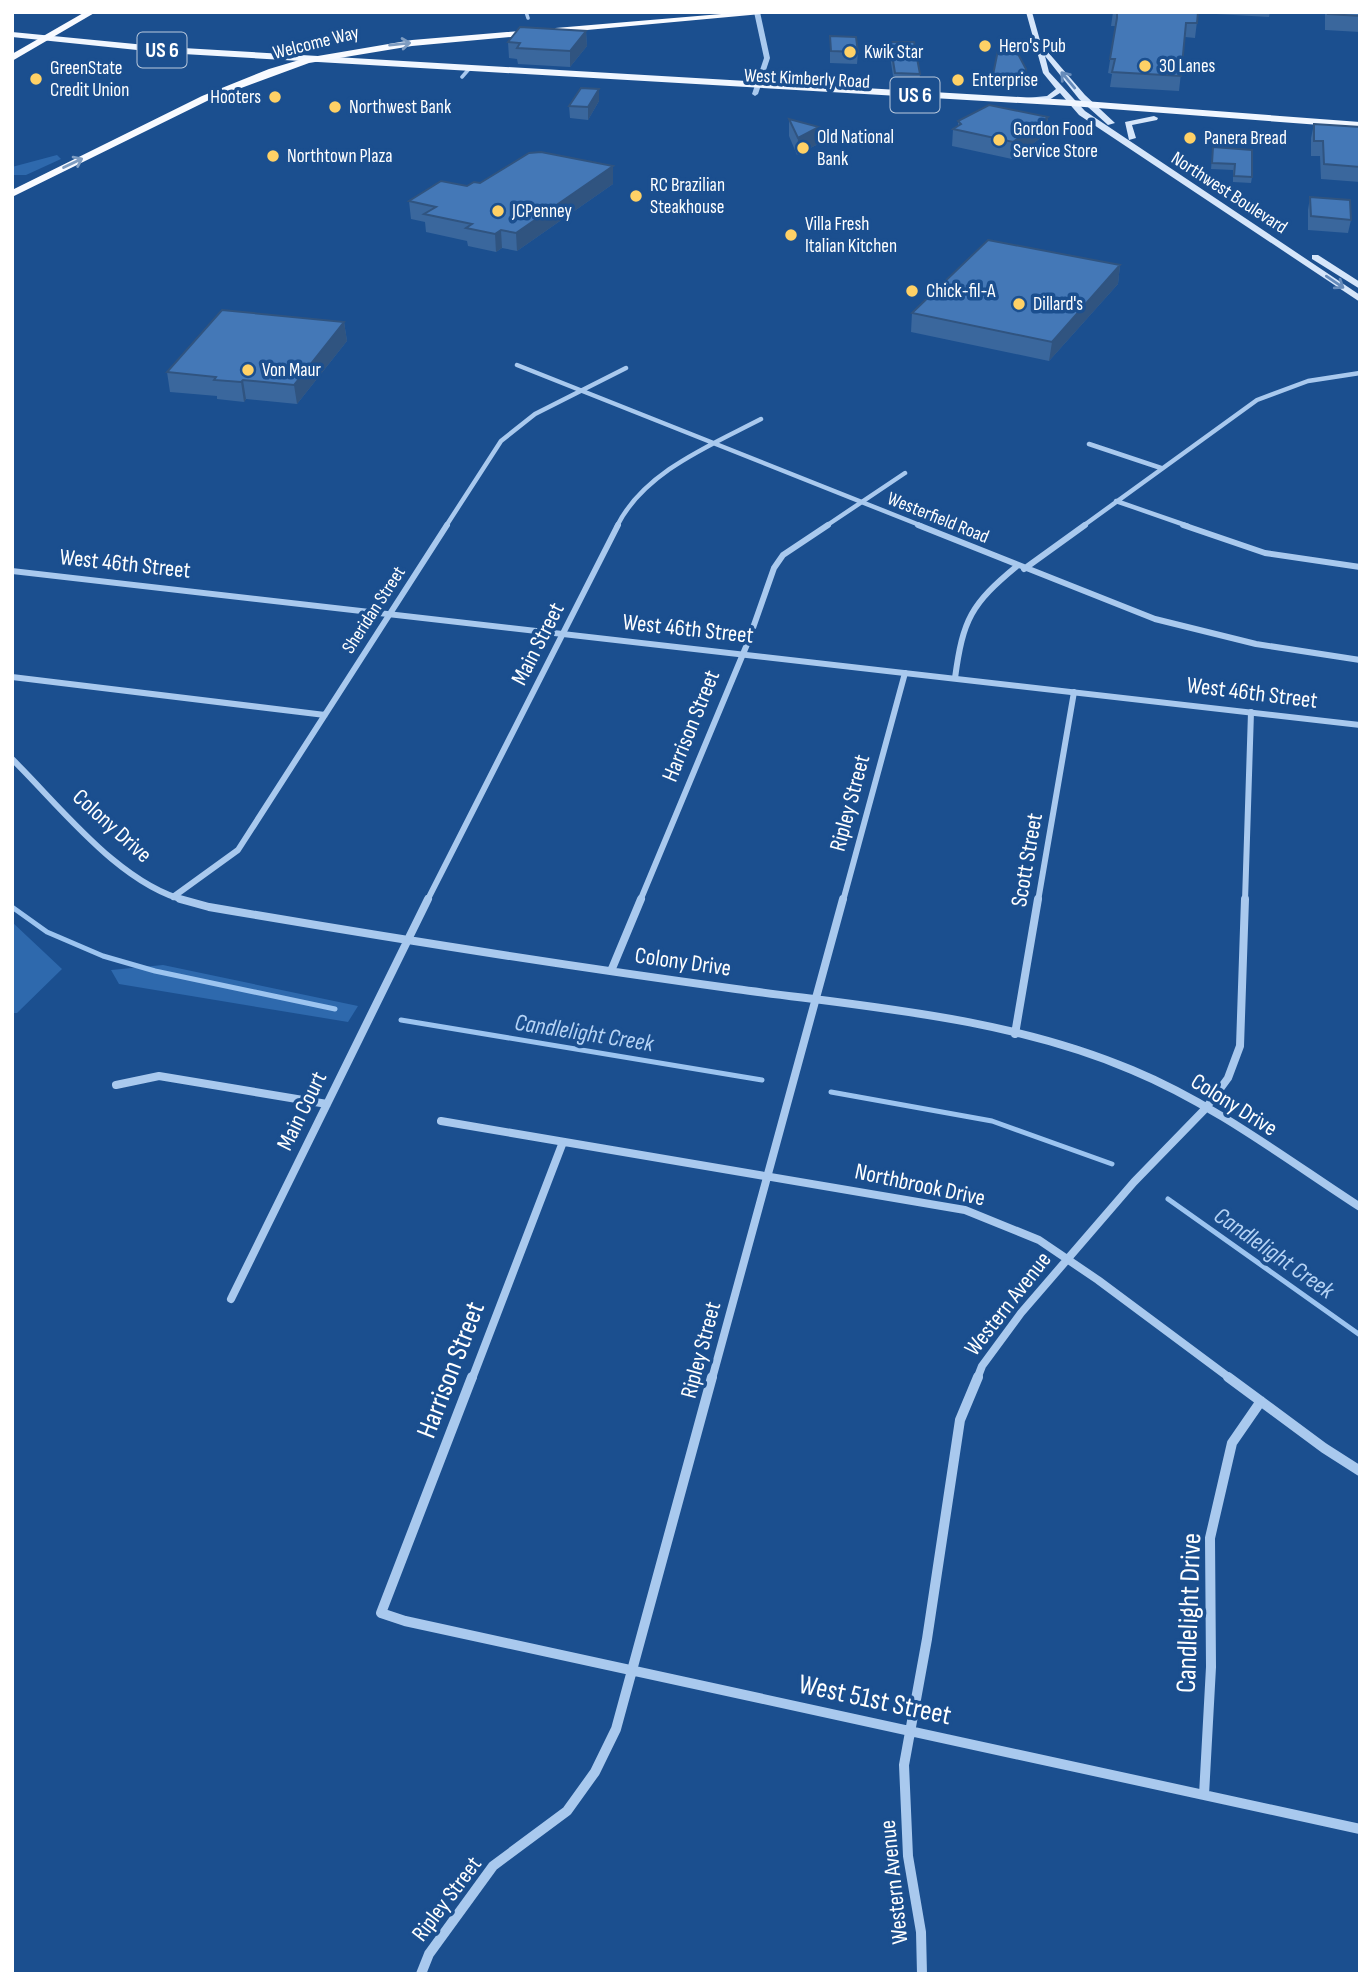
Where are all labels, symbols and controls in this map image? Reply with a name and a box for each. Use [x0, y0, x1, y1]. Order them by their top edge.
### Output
street label: Welcome Way [271, 21, 362, 65]
road number: US 6 [138, 32, 186, 68]
place label: Hero's Pub [999, 35, 1066, 58]
one-way arrow [388, 38, 411, 51]
marker: Hero's Pub [977, 38, 993, 54]
place label: Kwik Star [864, 41, 924, 64]
marker: Kwik Star [842, 44, 858, 60]
place label: 30 Lanes [1159, 55, 1216, 78]
place label: GreenState Credit Union [50, 57, 129, 102]
marker: 30 Lanes [1137, 58, 1153, 74]
street label: West Kimberly Road [743, 64, 871, 94]
place label: Enterprise [972, 69, 1038, 92]
marker: GreenState Credit Union [28, 71, 44, 87]
marker: Enterprise [950, 72, 966, 88]
one-way arrow [1060, 72, 1076, 90]
road number: US 6 [890, 78, 940, 112]
place label: Hooters [210, 86, 261, 109]
marker: Hooters [267, 89, 283, 105]
place label: Northwest Bank [349, 96, 452, 119]
marker: Northwest Bank [327, 99, 343, 115]
place label: Gordon Food Service Store [1013, 118, 1098, 163]
place label: Old National Bank [817, 126, 894, 171]
place label: Panera Bread [1204, 127, 1287, 150]
marker: Panera Bread [1182, 130, 1198, 146]
marker: Gordon Food Service Store [991, 132, 1007, 148]
marker: Old National Bank [795, 140, 811, 156]
place label: Northtown Plaza [287, 145, 393, 168]
street label: Northwest Boulevard [1167, 147, 1291, 239]
marker: Northtown Plaza [265, 148, 281, 164]
one-way arrow [62, 156, 83, 170]
place label: RC Brazilian Steakhouse [650, 174, 725, 219]
marker: RC Brazilian Steakhouse [628, 188, 644, 204]
place label: JCPenney [511, 200, 573, 223]
marker: JCPenney [490, 203, 506, 219]
place label: Villa Fresh Italian Kitchen [805, 213, 897, 258]
marker: Villa Fresh Italian Kitchen [783, 227, 799, 243]
one-way arrow [1325, 275, 1344, 289]
place label: Chick-fil-A [926, 280, 996, 303]
marker: Chick-fil-A [904, 283, 920, 299]
place label: Dillard's [1033, 293, 1083, 316]
marker: Dillard's [1011, 296, 1027, 312]
place label: Von Maur [262, 359, 322, 382]
marker: Von Maur [240, 362, 256, 378]
street label: Westerfield Road [884, 487, 992, 549]
street label: West 46th Street [58, 543, 192, 585]
street label: Sheridan Street [337, 562, 411, 658]
street label: Main Street [505, 598, 571, 690]
street label: West 46th Street [621, 608, 755, 650]
street label: Harrison Street [656, 666, 726, 786]
street label: West 46th Street [1185, 671, 1319, 715]
street label: Ripley Street [824, 752, 876, 854]
street label: Colony Drive [67, 783, 157, 869]
street label: Scott Street [1005, 811, 1049, 909]
street label: Colony Drive [633, 941, 733, 983]
water label: Candlelight Creek [513, 1008, 656, 1058]
street label: Main Court [271, 1067, 333, 1155]
street label: Colony Drive [1186, 1067, 1282, 1143]
street label: Northbrook Drive [852, 1158, 988, 1212]
water label: Candlelight Creek [1208, 1201, 1341, 1306]
street label: Western Avenue [959, 1246, 1057, 1362]
street label: Harrison Street [410, 1297, 492, 1443]
street label: Ripley Street [675, 1299, 727, 1401]
street label: Candlelight Drive [1170, 1532, 1208, 1694]
street label: West 51st Street [796, 1668, 954, 1732]
street label: Western Avenue [874, 1819, 914, 1945]
street label: Ripley Street [406, 1851, 488, 1947]

